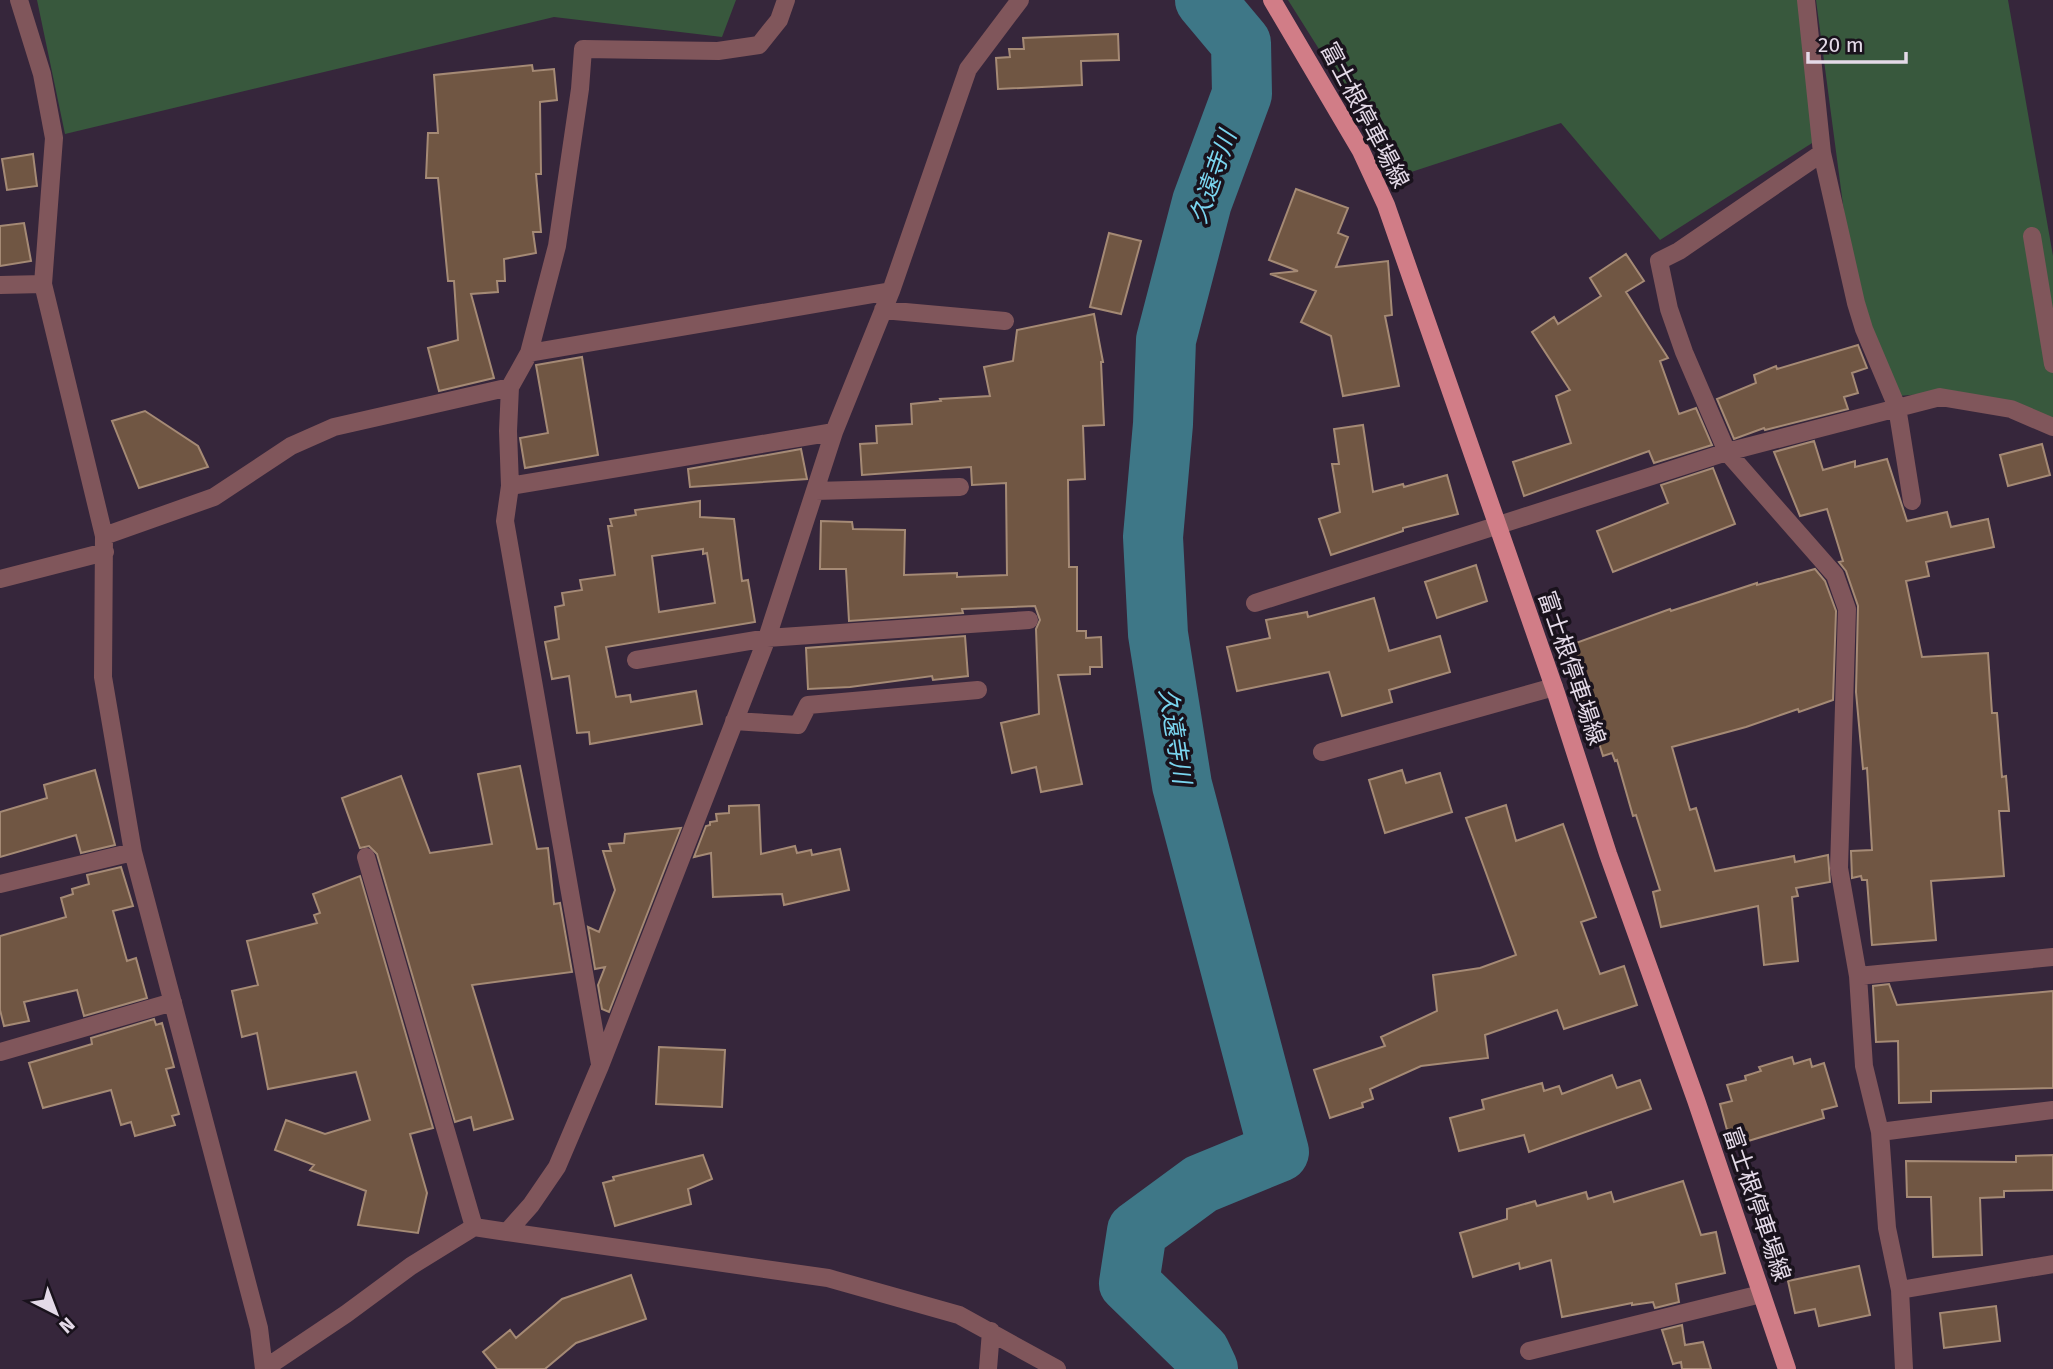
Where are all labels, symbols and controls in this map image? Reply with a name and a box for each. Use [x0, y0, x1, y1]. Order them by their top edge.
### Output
scale bar [1808, 21, 1906, 65]
text: 20 m [1818, 32, 1864, 58]
street label: 富士根停車場線 [1315, 37, 1415, 193]
water label: 久遠寺川 [1184, 124, 1243, 227]
street label: 富士根停車場線 [1533, 587, 1611, 749]
water label: 久遠寺川 [1154, 686, 1197, 789]
street label: 富士根停車場線 [1718, 1123, 1796, 1285]
north arrow [21, 1278, 91, 1348]
text: N [55, 1312, 79, 1338]

